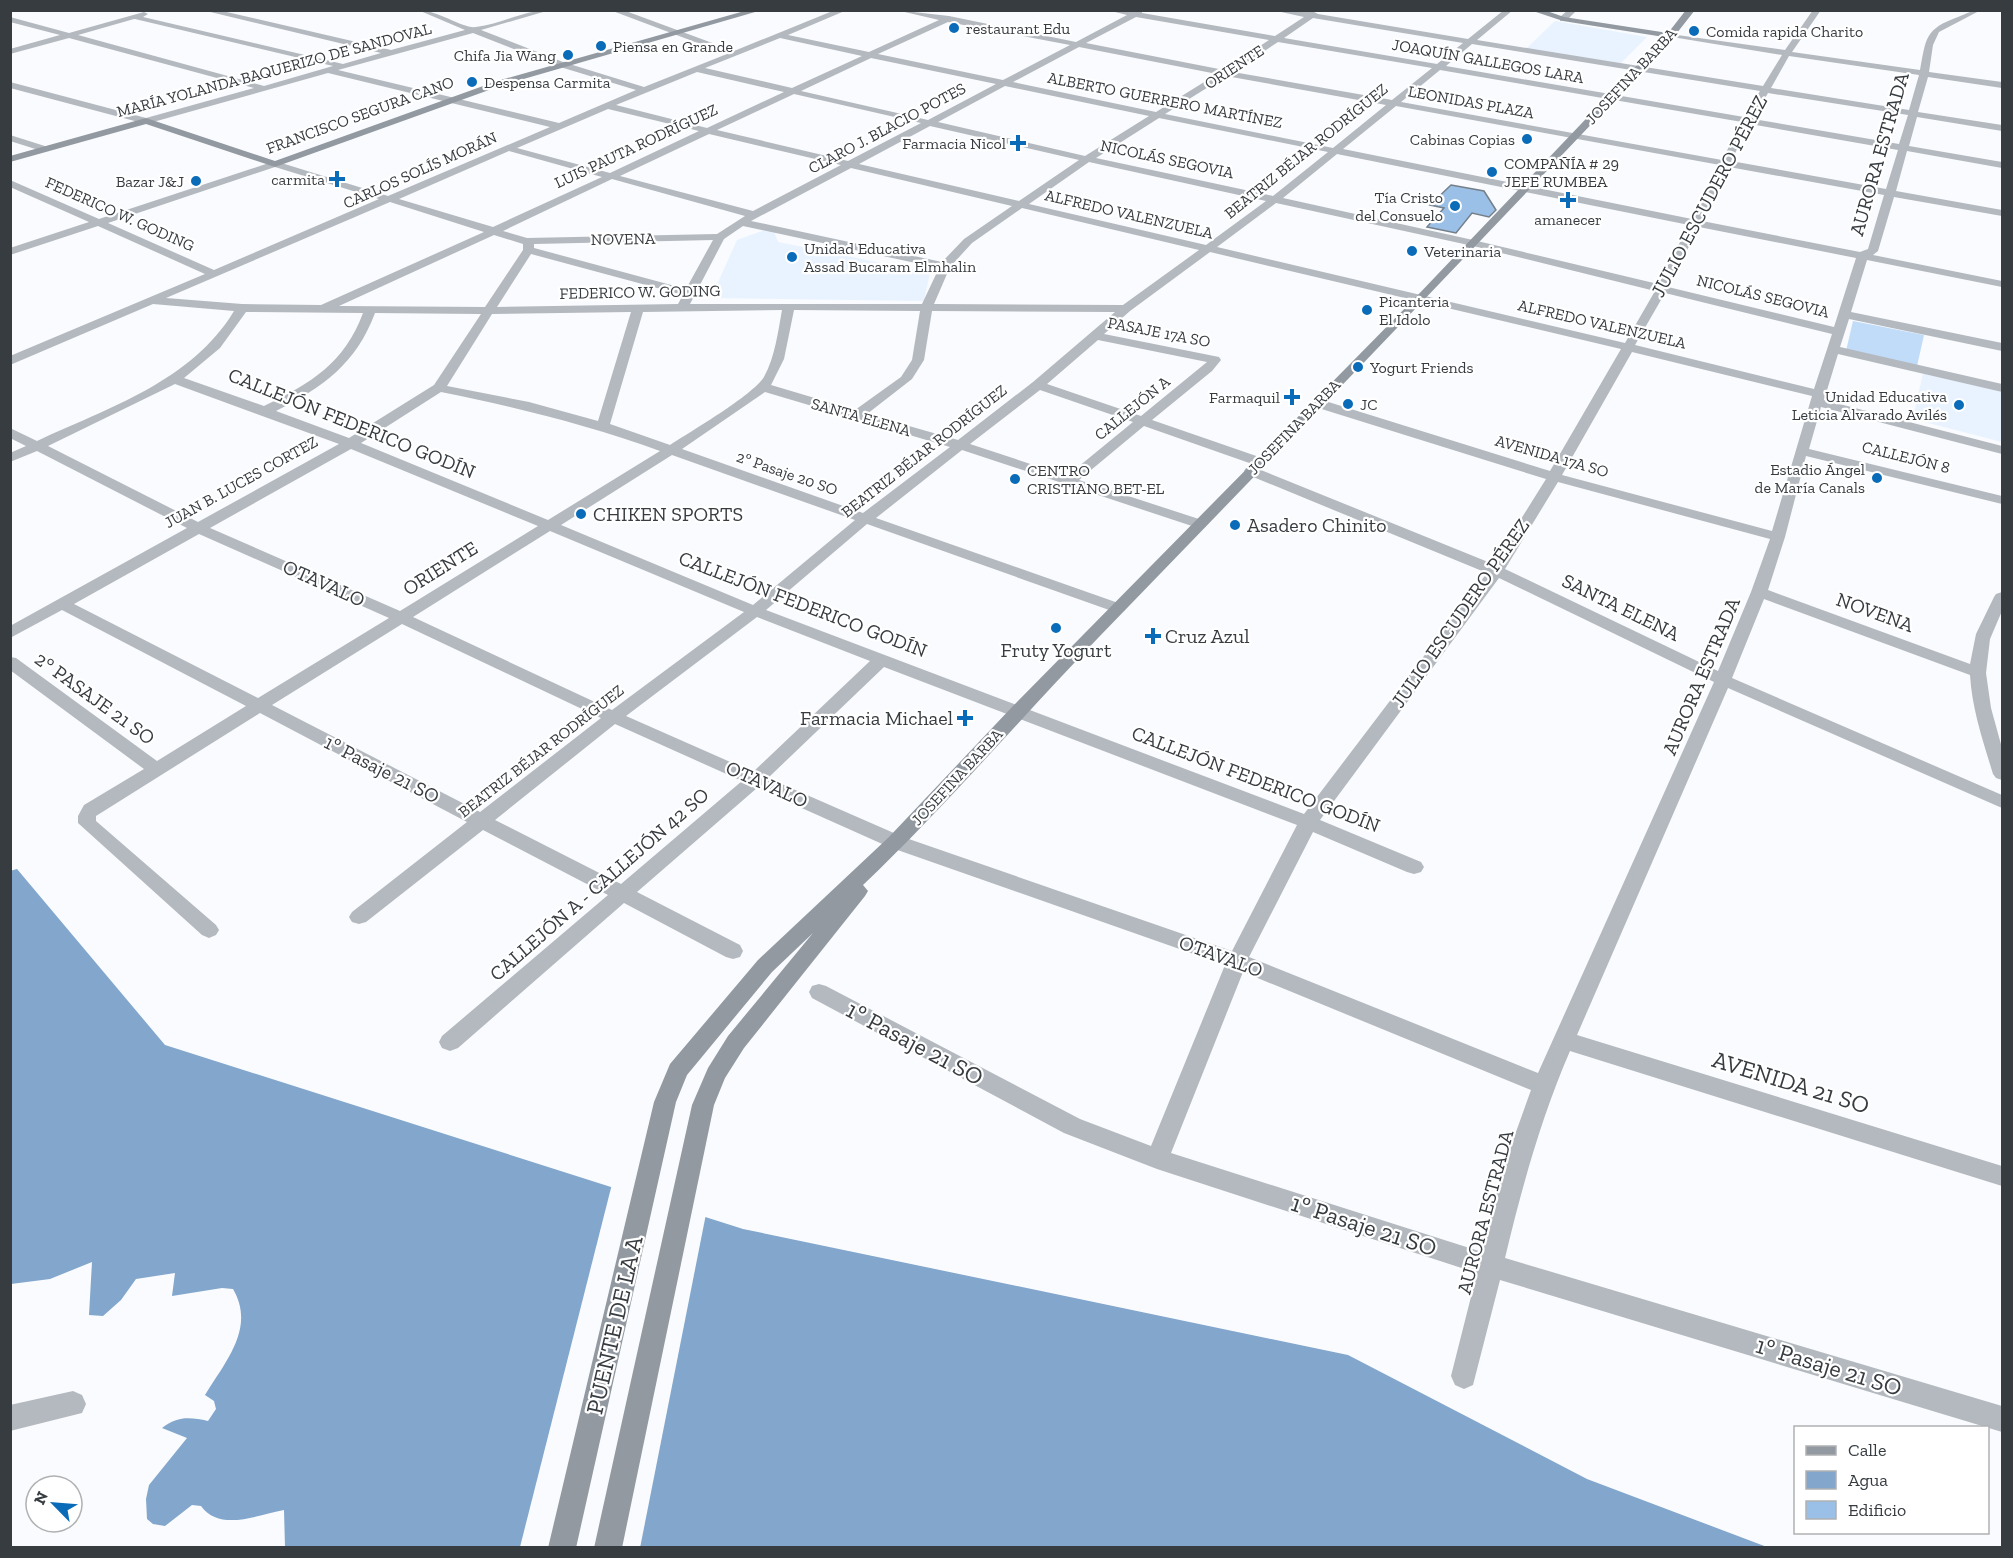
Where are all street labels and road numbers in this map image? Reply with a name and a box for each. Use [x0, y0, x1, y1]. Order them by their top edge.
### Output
street label: MARÍA YOLANDA BAQUERIZO DE SANDOVAL [115, 19, 434, 121]
street label: JOSEFINA BARBA [1581, 23, 1681, 128]
street label: JOAQUÍN GALLEGOS LARA [1391, 35, 1586, 87]
street label: ORIENTE [1201, 41, 1267, 93]
street label: ALBERTO GUERRERO MARTÍNEZ [1046, 68, 1284, 132]
street label: AURORA ESTRADA [1844, 69, 1914, 238]
street label: FRANCISCO SEGURA CANO [264, 72, 457, 158]
street label: CLARO J. BLACIO POTES [805, 78, 969, 178]
street label: BEATRIZ BÉJAR RODRÍGUEZ [1221, 79, 1391, 223]
street label: LEONIDAS PLAZA [1406, 82, 1536, 123]
street label: JULIO ESCUDERO PÉREZ [1646, 91, 1772, 301]
street label: LUIS PAUTA RODRÍGUEZ [552, 100, 720, 192]
street label: CARLOS SOLÍS MORÁN [340, 127, 500, 213]
street label: NICOLÁS SEGOVIA [1099, 136, 1236, 183]
street label: FEDERICO W. GODING [43, 173, 197, 255]
street label: ALFREDO VALENZUELA [1043, 185, 1216, 243]
street label: NOVENA [591, 229, 656, 249]
street label: NICOLÁS SEGOVIA [1695, 270, 1832, 322]
street label: FEDERICO W. GODING [559, 281, 721, 303]
street label: ALFREDO VALENZUELA [1516, 295, 1689, 353]
street label: PASAJE 17A SO [1106, 313, 1212, 351]
street label: CALLEJÓN FEDERICO GODÍN [225, 362, 479, 484]
street label: CALLEJÓN A [1090, 371, 1174, 444]
street label: JOSEFINA BARBA [1244, 375, 1345, 479]
street label: BEATRIZ BÉJAR RODRÍGUEZ [838, 381, 1010, 521]
street label: SANTA ELENA [809, 394, 913, 440]
street label: AVENIDA 17A SO [1493, 431, 1611, 481]
street label: JUAN B. LUCES CORTEZ [161, 432, 321, 532]
street label: CALLEJÓN 8 [1860, 437, 1952, 477]
street label: 2º Pasaje 20 SO [734, 447, 841, 499]
street label: JULIO ESCUDERO PÉREZ [1386, 514, 1534, 712]
street label: ORIENTE [398, 536, 482, 600]
street label: CALLEJÓN FEDERICO GODÍN [675, 545, 931, 663]
street label: OTAVALO [279, 554, 369, 612]
street label: SANTA ELENA [1558, 568, 1685, 646]
street label: NOVENA [1833, 587, 1918, 637]
street label: AURORA ESTRADA [1657, 593, 1745, 758]
street label: 2° PASAJE 21 SO [30, 646, 160, 750]
street label: BEATRIZ BÉJAR RODRÍGUEZ [455, 681, 627, 821]
street label: CALLEJÓN FEDERICO GODÍN [1128, 720, 1384, 838]
street label: JOSEFINA BARBA [907, 724, 1007, 829]
street label: 1º Pasaje 21 SO [320, 730, 444, 808]
street label: OTAVALO [722, 755, 812, 813]
street label: CALLEJÓN A - CALLEJÓN 42 SO [485, 782, 713, 986]
street label: OTAVALO [1176, 930, 1266, 982]
street label: 1º Pasaje 21 SO [841, 995, 989, 1091]
street label: AVENIDA 21 SO [1709, 1044, 1873, 1120]
street label: AURORA ESTRADA [1452, 1126, 1519, 1297]
street label: 1º Pasaje 21 SO [1288, 1188, 1440, 1262]
street label: PUENTE DE LA A [579, 1233, 649, 1417]
street label: 1º Pasaje 21 SO [1752, 1330, 1906, 1402]

